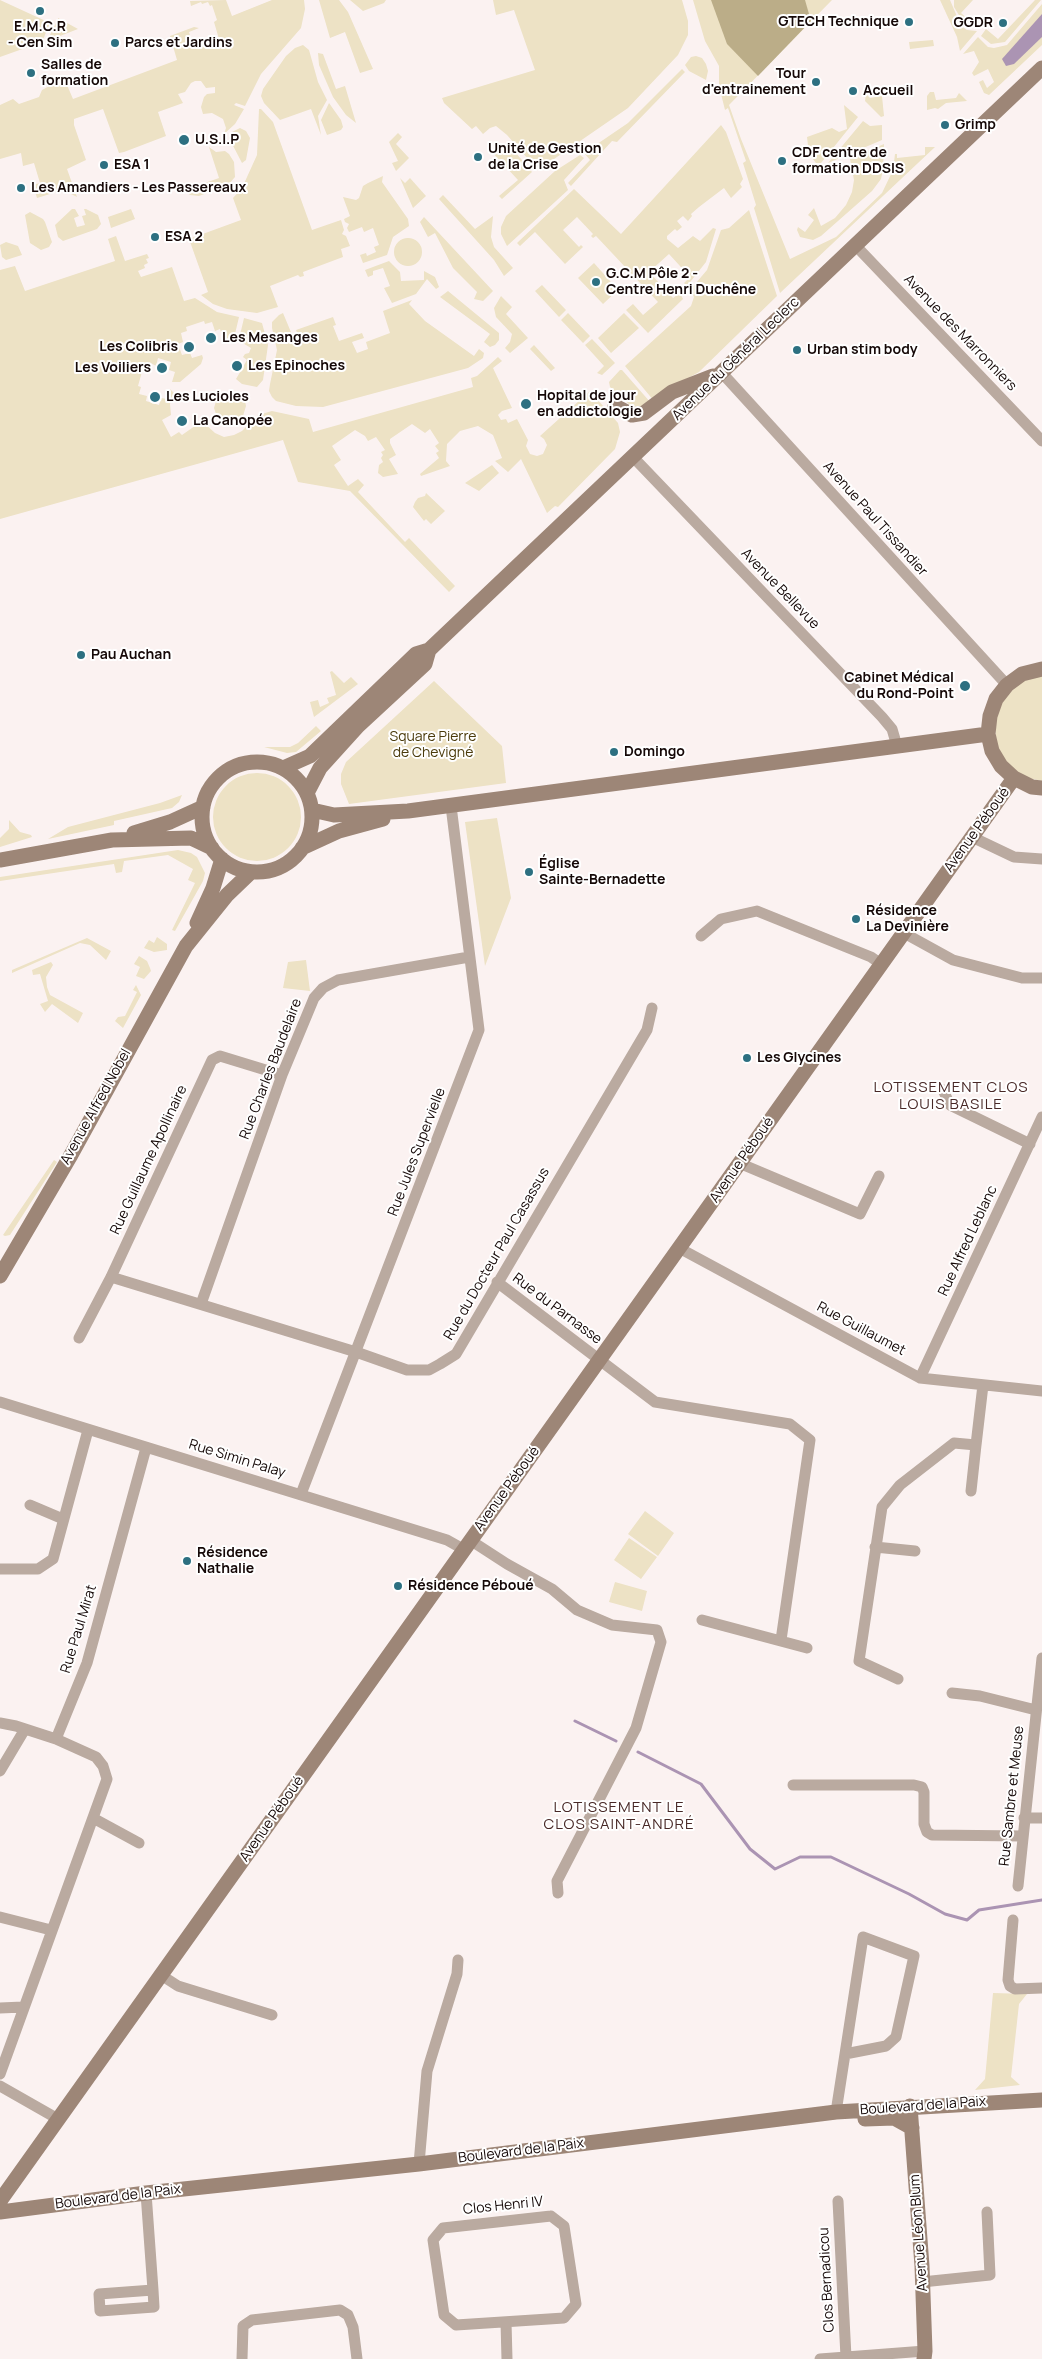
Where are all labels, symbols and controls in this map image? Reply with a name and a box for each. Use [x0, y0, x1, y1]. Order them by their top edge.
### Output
marker: E.M.C.R - Cen Sim [34, 5, 46, 17]
place label: GTECH Technique [778, 14, 899, 30]
place label: GGDR [953, 15, 993, 31]
marker: GTECH Technique [903, 16, 915, 28]
marker: GGDR [997, 17, 1009, 29]
place label: E.M.C.R - Cen Sim [8, 19, 72, 52]
place label: Parcs et Jardins [125, 35, 232, 51]
marker: Parcs et Jardins [109, 37, 121, 49]
place label: Salles de formation [41, 57, 108, 90]
place label: Tour d'entrainement [702, 66, 806, 98]
marker: Salles de formation [25, 67, 37, 79]
marker: Tour d'entrainement [810, 76, 822, 88]
place label: Accueil [863, 83, 913, 99]
marker: Accueil [847, 85, 859, 97]
place label: Grimp [955, 117, 996, 133]
marker: Grimp [939, 119, 951, 131]
place label: U.S.I.P [195, 132, 239, 148]
marker: U.S.I.P [177, 133, 191, 147]
place label: Unité de Gestion de la Crise [488, 141, 602, 174]
place label: CDF centre de formation DDSIS [792, 145, 904, 178]
marker: Unité de Gestion de la Crise [472, 151, 484, 163]
marker: CDF centre de formation DDSIS [776, 155, 788, 167]
place label: ESA 1 [114, 157, 150, 173]
marker: ESA 1 [98, 159, 110, 171]
place label: Les Amandiers - Les Passereaux [31, 180, 246, 196]
marker: Les Amandiers - Les Passereaux [15, 182, 27, 194]
place label: ESA 2 [165, 229, 203, 245]
marker: ESA 2 [149, 231, 161, 243]
place label: G.C.M Pôle 2 - Centre Henri Duchêne [606, 266, 756, 298]
street label: Avenue des Marronniers [900, 271, 1020, 395]
marker: G.C.M Pôle 2 - Centre Henri Duchêne [590, 276, 602, 288]
street label: Avenue du Général Leclerc [669, 294, 803, 424]
place label: Les Mesanges [222, 330, 318, 346]
marker: Les Mesanges [204, 331, 218, 345]
place label: Les Colibris [99, 339, 178, 355]
marker: Les Colibris [182, 340, 196, 354]
place label: Urban stim body [807, 342, 918, 358]
marker: Urban stim body [791, 344, 803, 356]
place label: Les Epinoches [248, 358, 345, 374]
marker: Les Epinoches [230, 359, 244, 373]
place label: Les Voiliers [75, 360, 151, 376]
marker: Les Voiliers [155, 361, 169, 375]
place label: Hopital de jour en addictologie [537, 388, 642, 421]
place label: Les Lucioles [166, 389, 249, 405]
marker: Les Lucioles [148, 390, 162, 404]
marker: Hopital de jour en addictologie [519, 397, 533, 411]
place label: La Canopée [193, 413, 273, 429]
marker: La Canopée [175, 414, 189, 428]
street label: Avenue Paul Tissandier [819, 458, 931, 580]
street label: Avenue Bellevue [737, 545, 823, 633]
place label: Pau Auchan [91, 647, 171, 663]
marker: Pau Auchan [75, 649, 87, 661]
place label: Cabinet Médical du Rond-Point [844, 670, 954, 702]
marker: Cabinet Médical du Rond-Point [958, 679, 972, 693]
park label: Square Pierre de Chevigné [390, 729, 476, 762]
place label: Domingo [624, 744, 685, 760]
marker: Domingo [608, 746, 620, 758]
street label: Avenue Péboué [941, 784, 1013, 876]
place label: Église Sainte-Bernadette [539, 856, 665, 889]
marker: Église Sainte-Bernadette [523, 866, 535, 878]
place label: Résidence La Devinière [866, 903, 949, 936]
marker: Résidence La Devinière [850, 913, 862, 925]
street label: Rue Charles Baudelaire [236, 996, 306, 1142]
street label: Avenue Alfred Nobel [57, 1046, 135, 1168]
place label: Les Glycines [757, 1050, 841, 1066]
marker: Les Glycines [741, 1052, 753, 1064]
district label: LOTISSEMENT CLOS LOUIS BASILE [871, 1079, 1031, 1114]
street label: Rue Guillaume Apollinaire [107, 1083, 191, 1237]
street label: Rue Jules Supervielle [385, 1085, 449, 1219]
street label: Avenue Péboué [706, 1114, 778, 1206]
street label: Rue du Docteur Paul Casassus [441, 1165, 553, 1343]
street label: Rue Alfred Leblanc [935, 1183, 1001, 1299]
street label: Rue du Parnasse [509, 1270, 605, 1348]
street label: Rue Guillaumet [814, 1299, 908, 1359]
street label: Rue Simin Palay [187, 1436, 287, 1482]
street label: Avenue Péboué [471, 1443, 543, 1535]
place label: Résidence Nathalie [197, 1545, 268, 1578]
marker: Résidence Nathalie [181, 1555, 193, 1567]
place label: Résidence Péboué [408, 1578, 534, 1594]
marker: Résidence Péboué [392, 1580, 404, 1592]
street label: Rue Paul Mirat [58, 1583, 100, 1675]
street label: Rue Sambre et Meuse [996, 1725, 1028, 1867]
street label: Avenue Péboué [236, 1773, 308, 1865]
district label: LOTISSEMENT LE CLOS SAINT-ANDRÉ [541, 1799, 697, 1834]
street label: Boulevard de la Paix [859, 2093, 987, 2119]
street label: Boulevard de la Paix [457, 2135, 585, 2167]
street label: Avenue Léon Blum [907, 2174, 931, 2292]
street label: Boulevard de la Paix [54, 2181, 182, 2213]
street label: Clos Henri IV [462, 2193, 544, 2219]
street label: Clos Bernadicou [816, 2227, 838, 2333]

